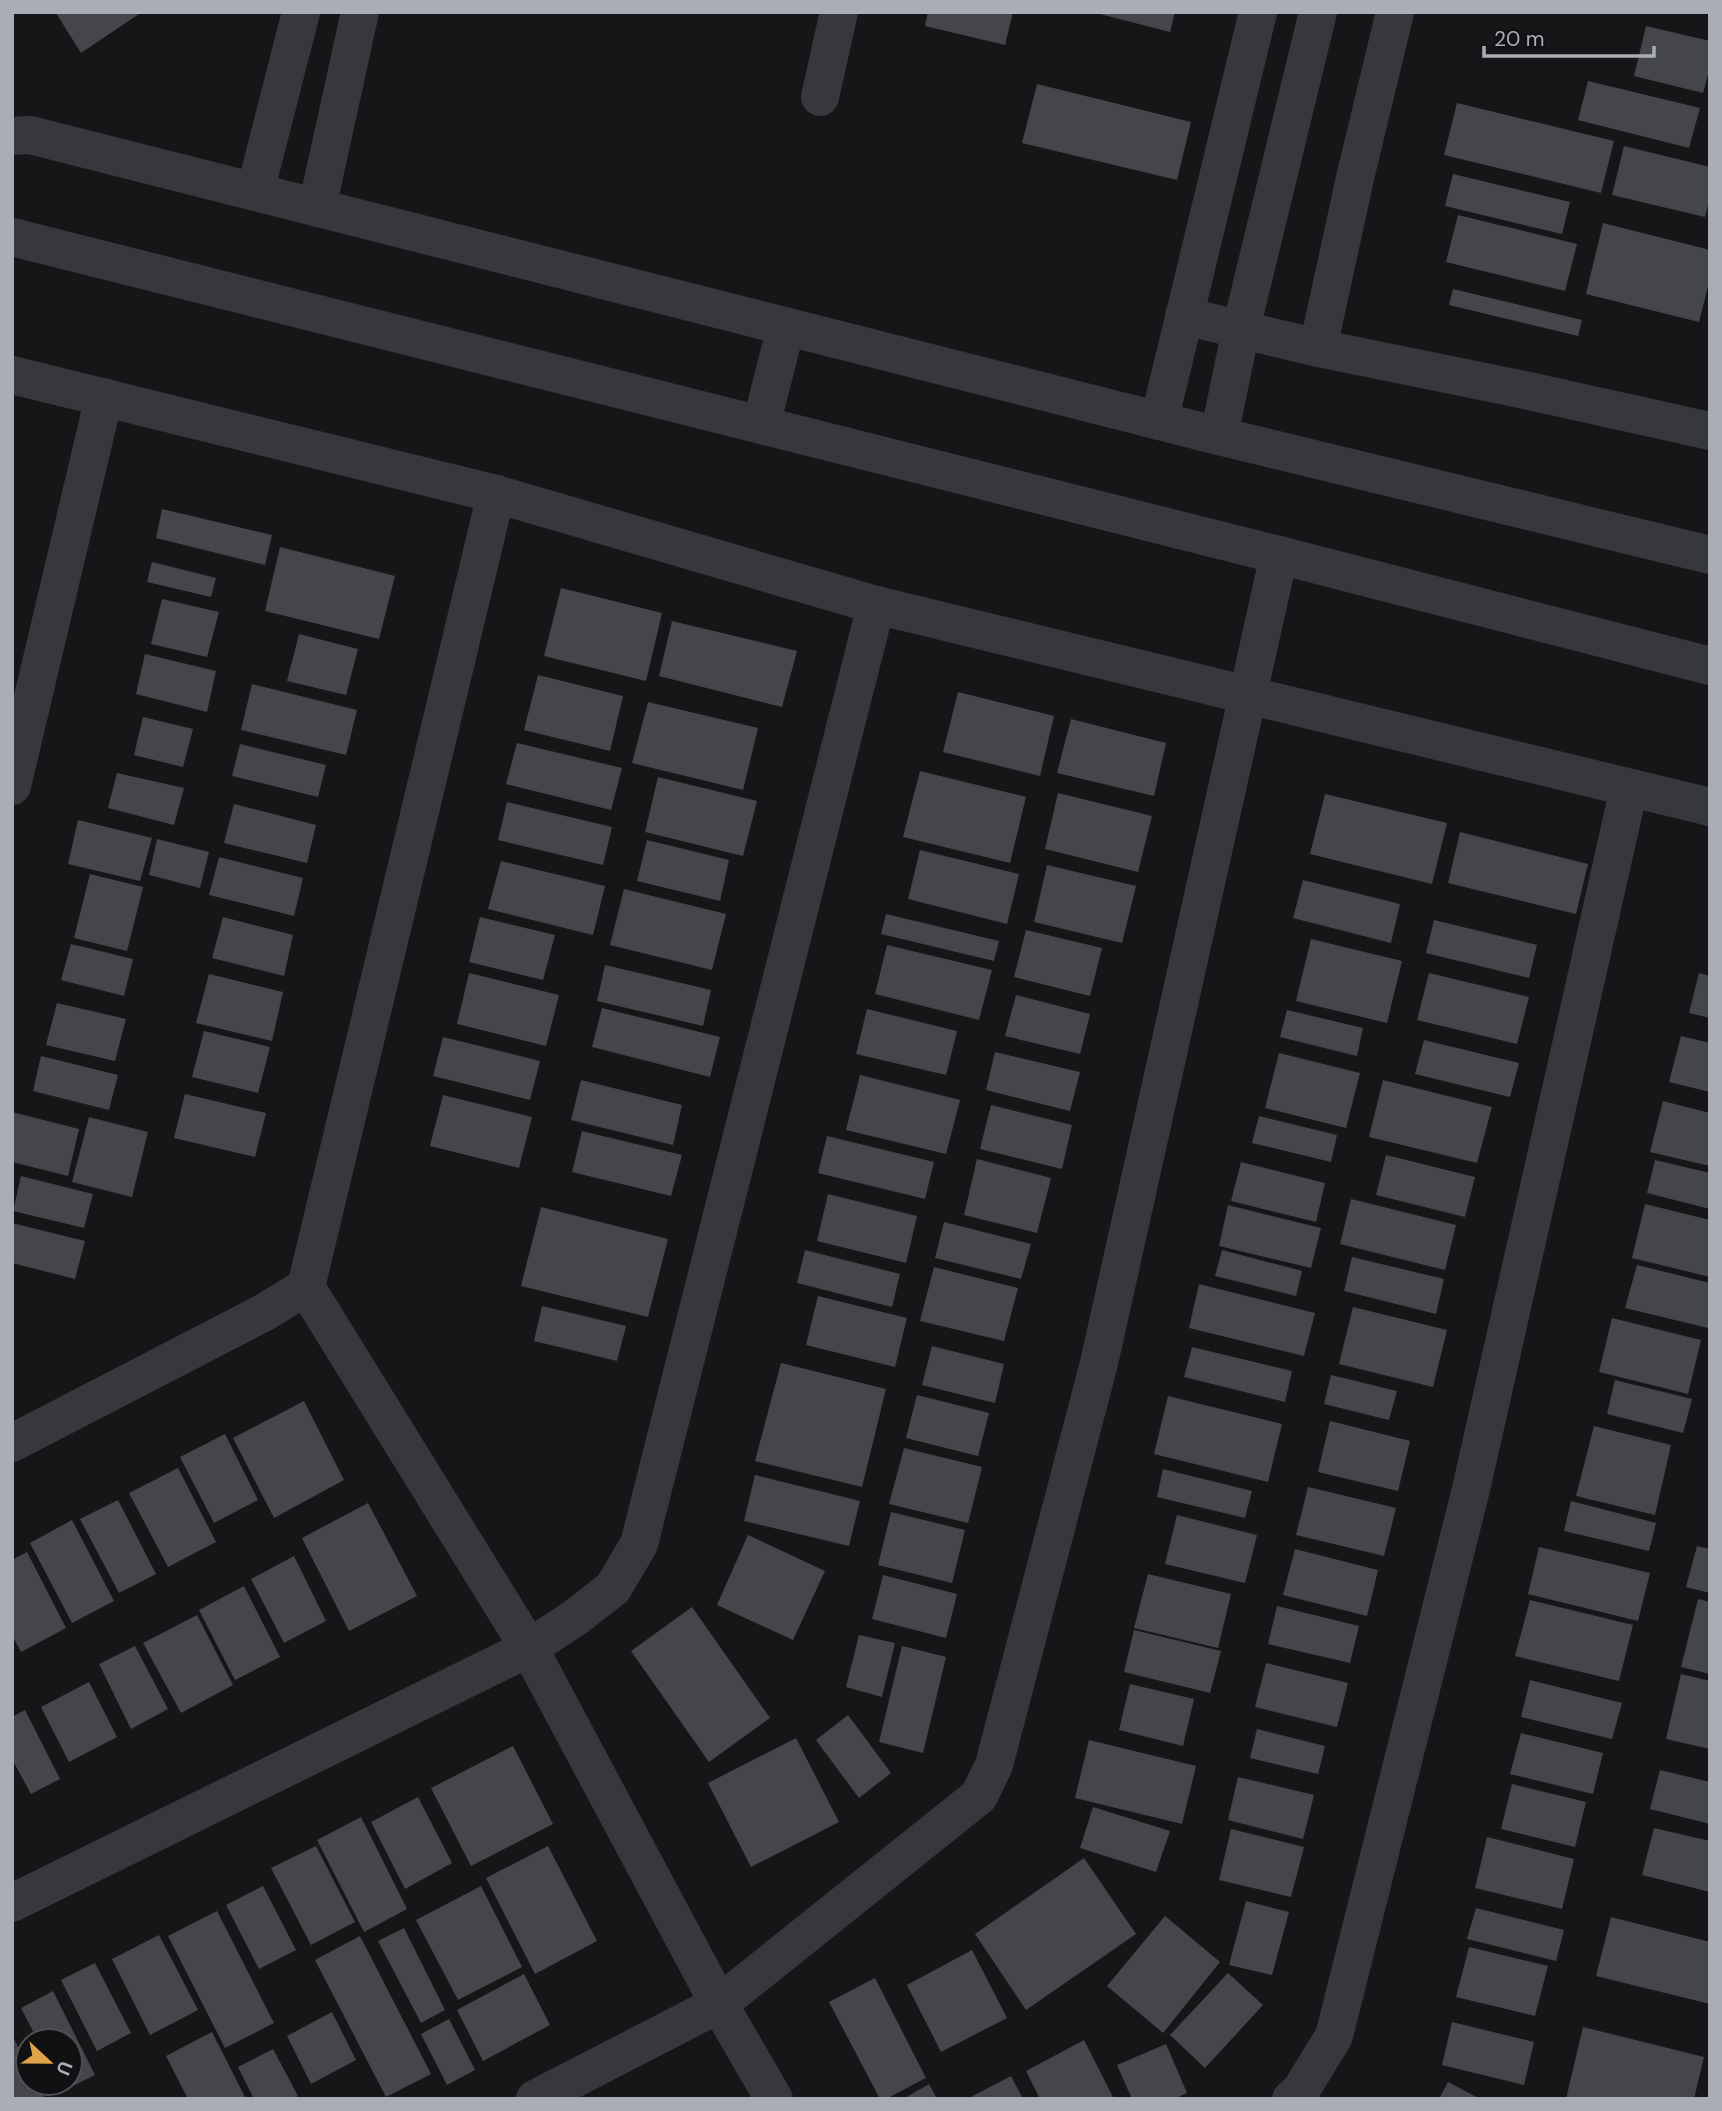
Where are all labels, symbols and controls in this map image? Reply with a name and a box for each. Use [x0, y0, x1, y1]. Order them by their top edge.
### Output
scale bar [1484, 14, 1654, 58]
text: 20 m [1494, 25, 1545, 53]
north arrow [14, 2027, 84, 2097]
text: U [50, 2057, 78, 2079]

